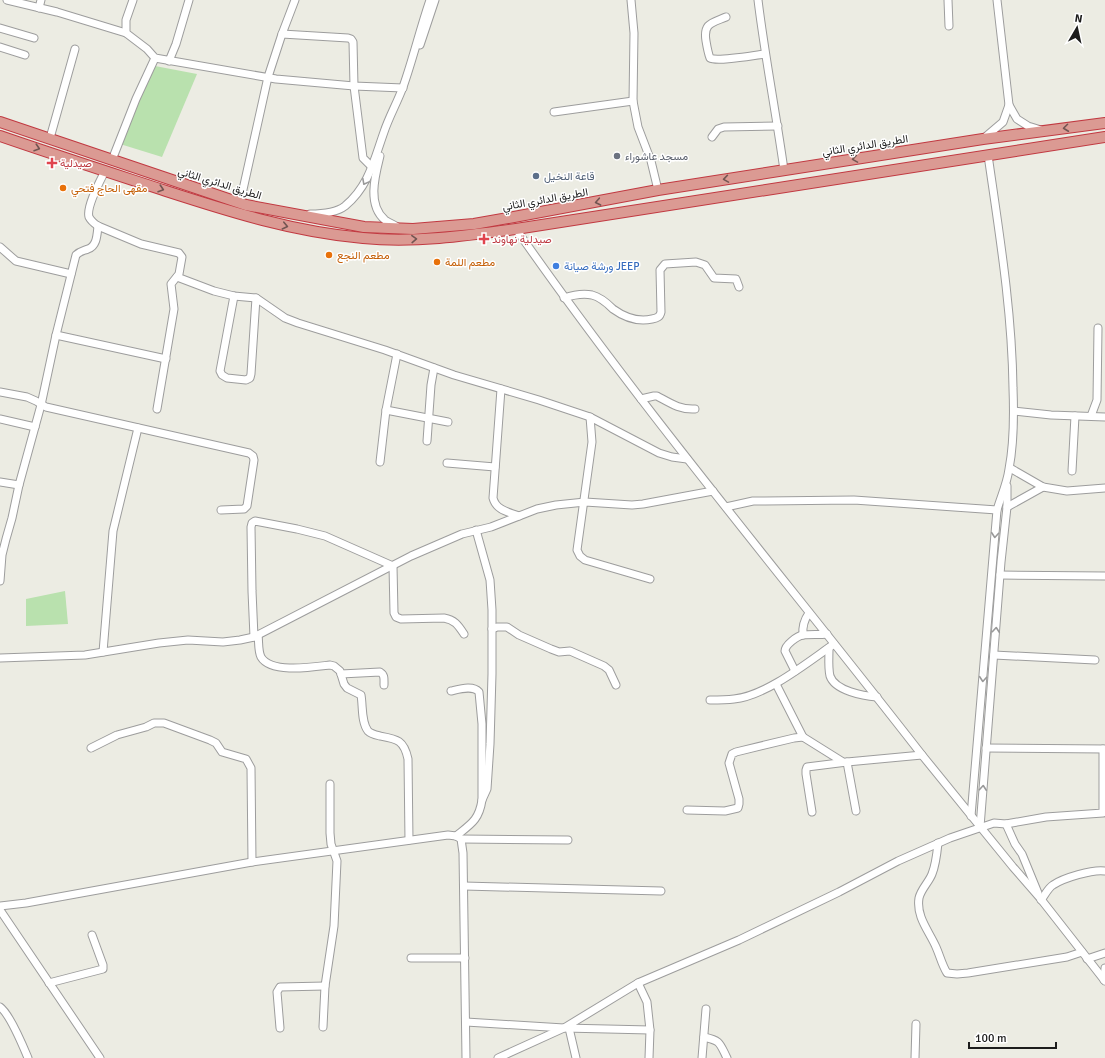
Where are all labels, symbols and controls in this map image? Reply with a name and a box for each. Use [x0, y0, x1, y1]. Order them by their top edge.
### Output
north arrow [1057, 8, 1097, 48]
text: N [1074, 12, 1083, 26]
one-way arrow [1063, 123, 1069, 132]
street label: الطريق الدائري الثاني [821, 132, 909, 162]
one-way arrow [33, 144, 40, 152]
place label: مسجد عاشوراء [625, 150, 688, 163]
marker: مسجد عاشوراء [612, 151, 622, 161]
one-way arrow [852, 154, 858, 163]
place label: صيدلية [60, 157, 92, 170]
marker: صيدلية [47, 158, 57, 168]
street label: الطريق الدائري الثاني [176, 165, 263, 205]
place label: قاعة النخيل [544, 170, 594, 183]
marker: قاعة النخيل [531, 171, 541, 181]
one-way arrow [723, 175, 729, 183]
one-way arrow [362, 177, 370, 185]
place label: مقهى الحاج فتحي [71, 182, 147, 198]
marker: مقهى الحاج فتحي [58, 183, 68, 193]
one-way arrow [157, 184, 164, 193]
street label: الطريق الدائري الثاني [501, 186, 589, 216]
one-way arrow [595, 198, 601, 206]
one-way arrow [282, 222, 288, 230]
place label: صيدلية نهاوند [492, 233, 552, 246]
marker: صيدلية نهاوند [479, 234, 489, 244]
one-way arrow [411, 235, 417, 243]
place label: مطعم النجع [337, 249, 390, 263]
marker: مطعم النجع [324, 250, 334, 260]
place label: مطعم اللمة [445, 256, 495, 270]
marker: مطعم اللمة [432, 257, 442, 267]
place label: ورشة صيانة JEEP [564, 260, 640, 273]
marker: ورشة صيانة JEEP [551, 261, 561, 271]
one-way arrow [990, 532, 999, 538]
one-way arrow [991, 627, 1000, 633]
one-way arrow [978, 676, 987, 682]
one-way arrow [979, 785, 988, 791]
scale bar [969, 1024, 1056, 1050]
text: 100 m [975, 1031, 1007, 1046]

